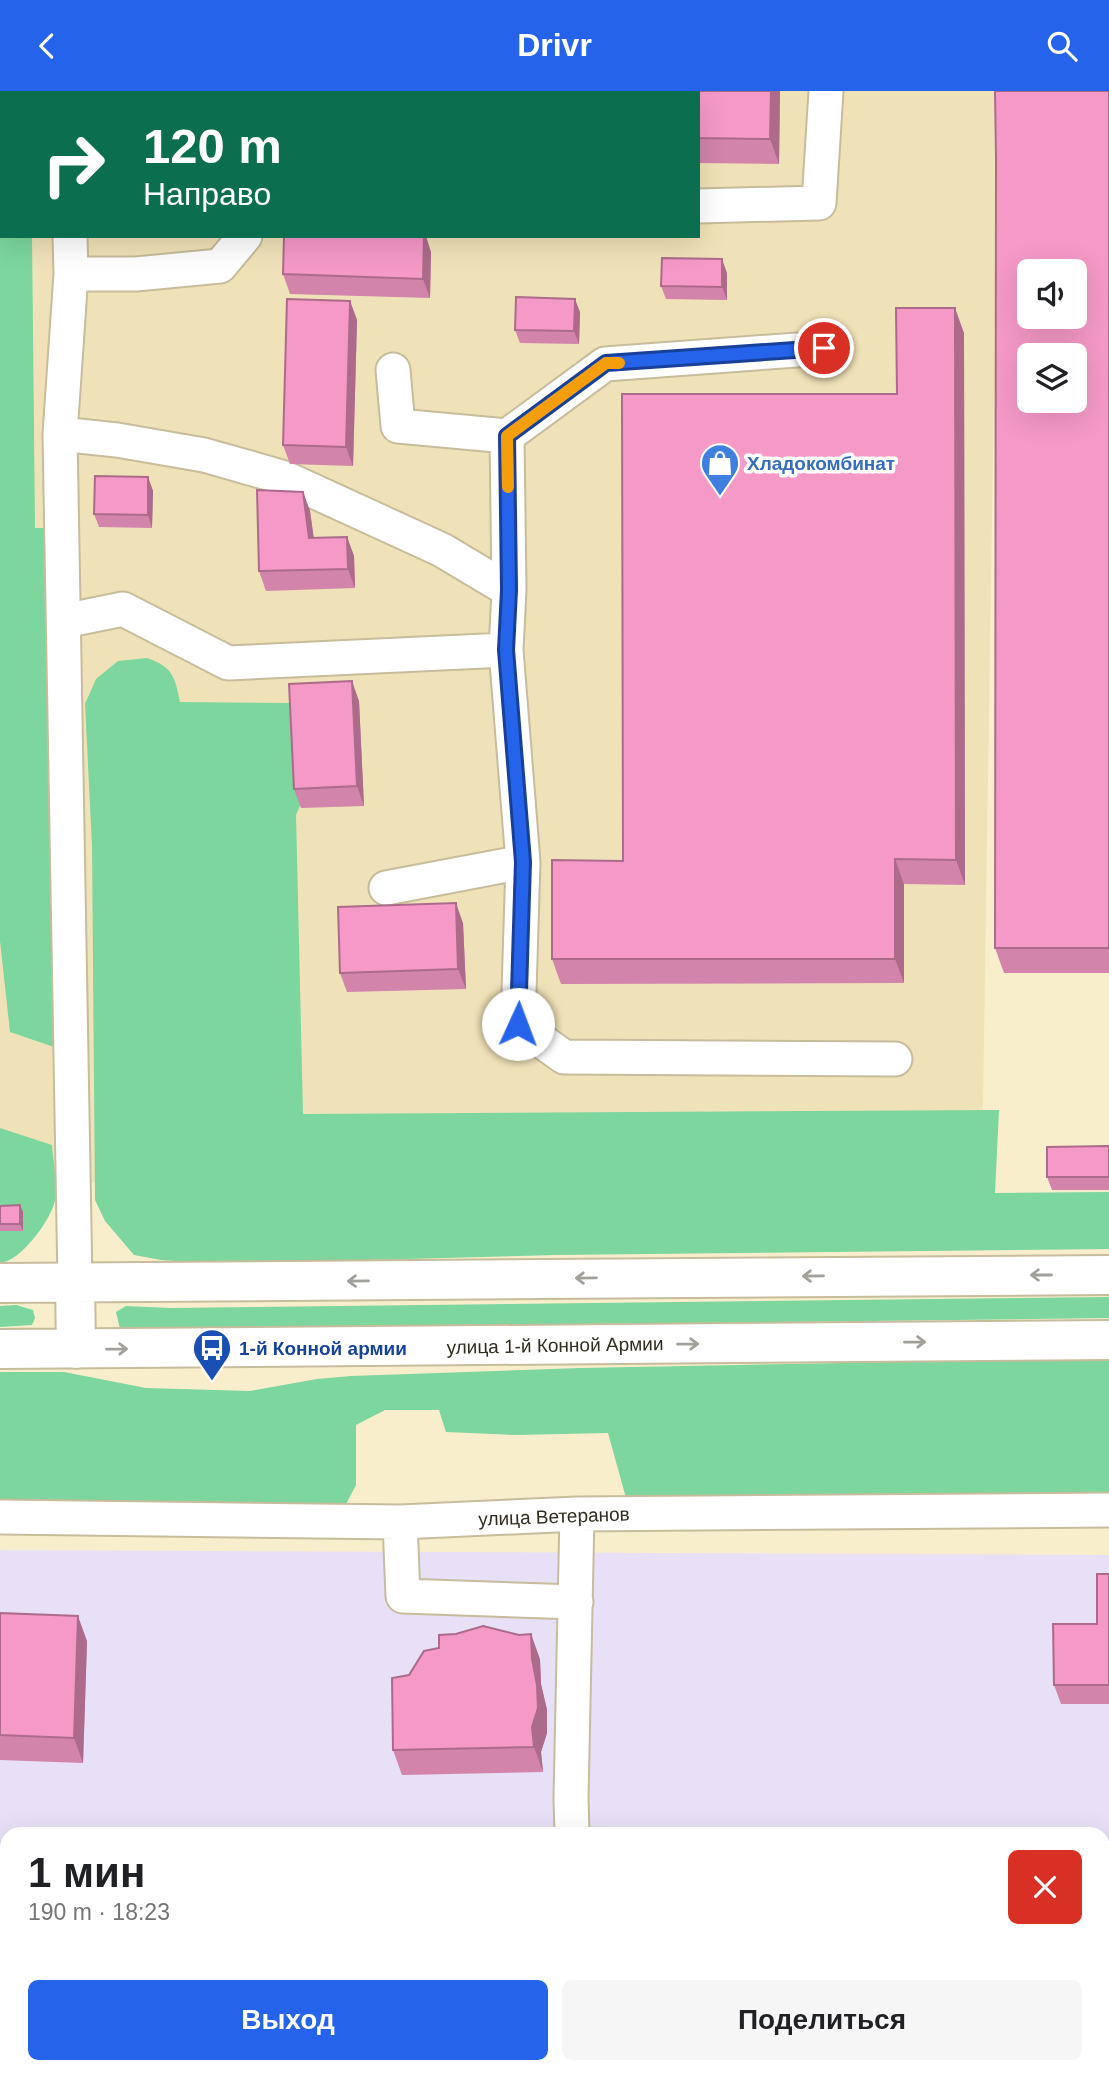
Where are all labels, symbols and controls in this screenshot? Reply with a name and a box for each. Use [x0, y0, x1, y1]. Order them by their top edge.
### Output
icon: back [28, 27, 66, 65]
text: Drivr [517, 27, 592, 63]
icon: search [1043, 27, 1081, 65]
icon: right [28, 119, 119, 210]
text: 120 m [143, 119, 282, 173]
text: Направо [143, 176, 271, 212]
map controls [1017, 259, 1087, 413]
button: sound [1017, 259, 1087, 329]
pin [794, 318, 854, 378]
icon: arrive [805, 329, 843, 367]
button: layers [1017, 343, 1087, 413]
shop icon: Хладокомбинат [699, 442, 741, 497]
place label: Хладокомбинат [747, 453, 895, 474]
position arrow [481, 987, 555, 1061]
one-way arrow [1030, 1268, 1053, 1282]
one-way arrow [802, 1269, 825, 1283]
one-way arrow [575, 1272, 598, 1285]
one-way arrow [347, 1274, 370, 1288]
bus stop icon: 1-й Конной армии [191, 1327, 233, 1382]
street label: улица 1-й Конной Армии [446, 1333, 664, 1358]
one-way arrow [903, 1335, 926, 1349]
one-way arrow [676, 1337, 699, 1351]
place label: 1-й Конной армии [239, 1338, 407, 1359]
one-way arrow [105, 1342, 128, 1356]
street label: улица Ветеранов [478, 1503, 630, 1530]
text: 1 мин [28, 1849, 145, 1896]
button: close [1008, 1850, 1082, 1924]
text: 190 m · 18:23 [28, 1899, 170, 1925]
button: Выход [28, 1980, 548, 2060]
button: Поделиться [562, 1980, 1082, 2060]

